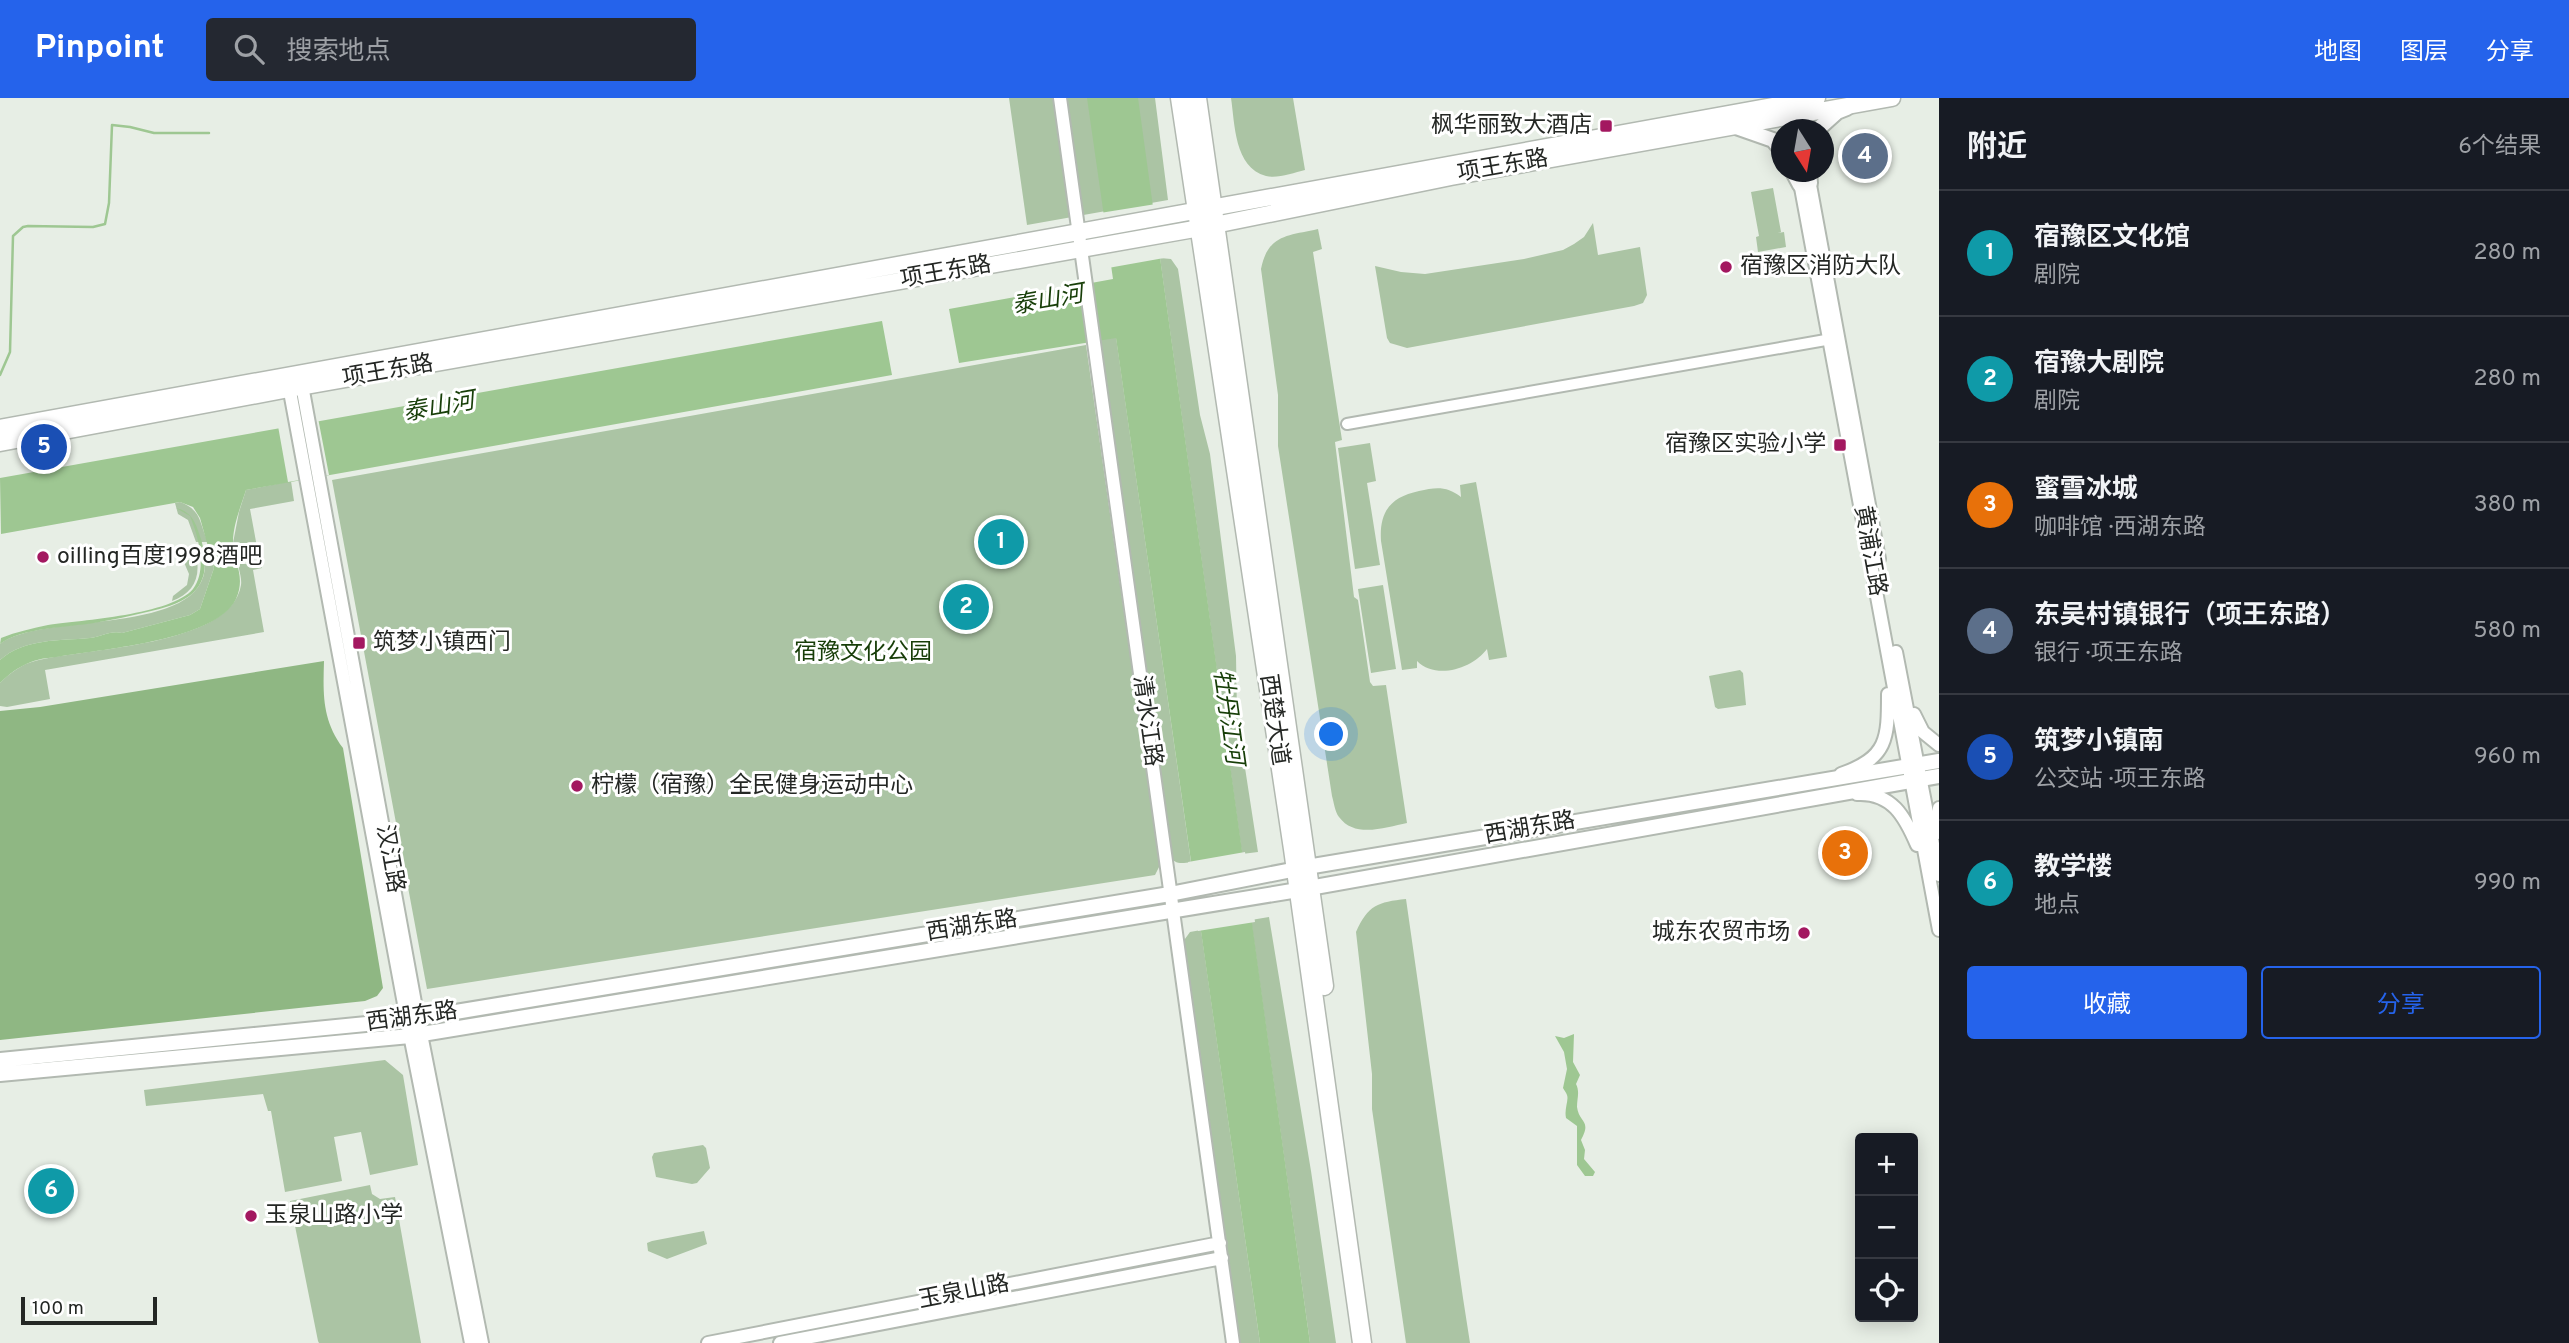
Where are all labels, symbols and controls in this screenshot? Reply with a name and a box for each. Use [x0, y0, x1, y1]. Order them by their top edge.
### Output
search box [206, 18, 696, 81]
text: Pinpoint [35, 28, 164, 70]
icon: search [230, 30, 268, 68]
text: 搜索地点 [286, 36, 390, 69]
text: 地图 [2314, 38, 2362, 68]
text: 图层 [2400, 38, 2448, 68]
text: 分享 [2486, 38, 2534, 68]
place label: 枫华丽致大酒店 [1431, 112, 1592, 141]
marker: 枫华丽致大酒店 [1598, 118, 1614, 134]
north arrow [1771, 119, 1834, 182]
pin: 4 [1842, 130, 1888, 182]
text: 附近 [1967, 130, 2027, 167]
text: 6个结果 [2458, 133, 2541, 162]
street label: 项王东路 [1455, 145, 1551, 189]
text: 宿豫区文化馆 [2034, 222, 2190, 255]
text: 1 [1985, 239, 1995, 268]
text: 280 m [2473, 239, 2541, 268]
street label: 项王东路 [898, 251, 994, 295]
place label: 宿豫区消防大队 [1740, 253, 1901, 282]
marker: 宿豫区消防大队 [1718, 259, 1734, 275]
text: 剧院 [2034, 262, 2080, 291]
water label: 泰山河 [1010, 279, 1090, 322]
text: 宿豫大剧院 [2034, 348, 2164, 381]
street label: 项王东路 [340, 350, 436, 394]
text: 2 [1983, 365, 1997, 394]
text: 280 m [2473, 365, 2541, 394]
water label: 泰山河 [401, 386, 481, 429]
text: 剧院 [2034, 388, 2080, 417]
pin: 5 [21, 421, 67, 473]
place label: 宿豫区实验小学 [1665, 431, 1826, 460]
marker: 宿豫区实验小学 [1832, 437, 1848, 453]
text: 蜜雪冰城 [2034, 474, 2138, 507]
text: 3 [1983, 491, 1997, 520]
text: 380 m [2474, 491, 2541, 520]
street label: 黄浦江路 [1847, 503, 1891, 599]
text: 咖啡馆 · 西湖东路 [2034, 514, 2206, 543]
pin: 1 [978, 516, 1024, 568]
place label: oilling百度1998酒吧 [57, 543, 262, 572]
marker: oilling百度1998酒吧 [35, 549, 51, 565]
pin: 2 [943, 581, 989, 633]
text: 东吴村镇银行（项王东路） [2034, 600, 2346, 633]
text: 4 [1983, 617, 1997, 646]
text: 580 m [2473, 617, 2541, 646]
place label: 筑梦小镇西门 [373, 629, 511, 658]
marker: 筑梦小镇西门 [351, 635, 367, 651]
park label: 宿豫文化公园 [794, 639, 932, 668]
text: 银行 · 项王东路 [2034, 640, 2183, 669]
water label: 牡丹江河 [1205, 667, 1249, 771]
street label: 西楚大道 [1252, 672, 1294, 768]
street label: 清水江路 [1125, 673, 1167, 769]
your location [1314, 717, 1348, 751]
text: 筑梦小镇南 [2034, 726, 2164, 759]
text: 5 [1983, 743, 1997, 772]
text: 960 m [2474, 743, 2541, 772]
text: 公交站 · 项王东路 [2034, 766, 2206, 795]
place label: 柠檬（宿豫）全民健身运动中心 [591, 772, 913, 801]
marker: 柠檬（宿豫）全民健身运动中心 [569, 778, 585, 794]
street label: 西湖东路 [1482, 807, 1578, 851]
street label: 汉江路 [369, 823, 409, 895]
pin: 3 [1822, 827, 1868, 879]
text: 教学楼 [2034, 852, 2112, 885]
text: 6 [1983, 869, 1997, 898]
text: 990 m [2474, 869, 2541, 898]
text: 地点 [2034, 892, 2080, 921]
street label: 西湖东路 [924, 905, 1020, 949]
place label: 城东农贸市场 [1652, 919, 1790, 948]
marker: 城东农贸市场 [1796, 925, 1812, 941]
button: 收藏 [1967, 966, 2247, 1039]
button: 分享 [2261, 966, 2541, 1039]
street label: 西湖东路 [364, 997, 460, 1039]
map controls [1855, 1133, 1918, 1322]
button: + [1855, 1133, 1918, 1196]
pin: 6 [28, 1165, 74, 1217]
button: − [1855, 1196, 1918, 1259]
place label: 玉泉山路小学 [265, 1202, 403, 1231]
marker: 玉泉山路小学 [243, 1208, 259, 1224]
button: locate [1855, 1259, 1918, 1322]
street label: 玉泉山路 [916, 1270, 1012, 1316]
scale bar [21, 1294, 158, 1326]
text: 100 m [32, 1297, 84, 1321]

